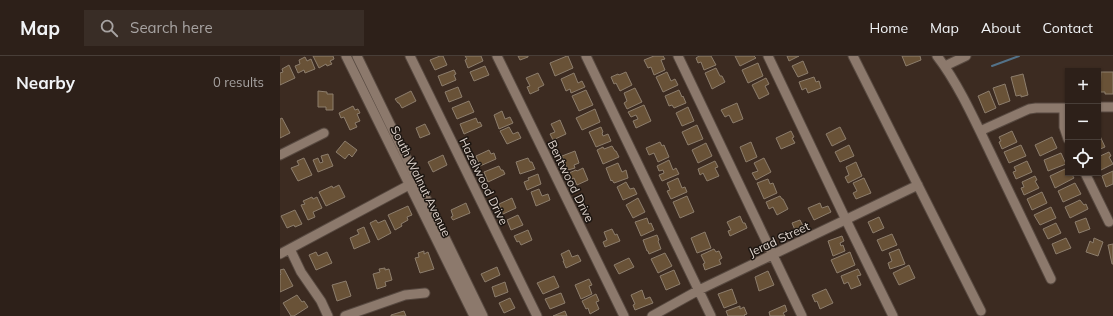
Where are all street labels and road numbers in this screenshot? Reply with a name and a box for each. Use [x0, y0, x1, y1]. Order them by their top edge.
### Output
street label: South Walnut Avenue [388, 123, 454, 239]
street label: Hazelwood Drive [456, 135, 512, 227]
street label: Bentwood Drive [545, 138, 597, 224]
street label: Jerad Street [746, 218, 812, 260]

